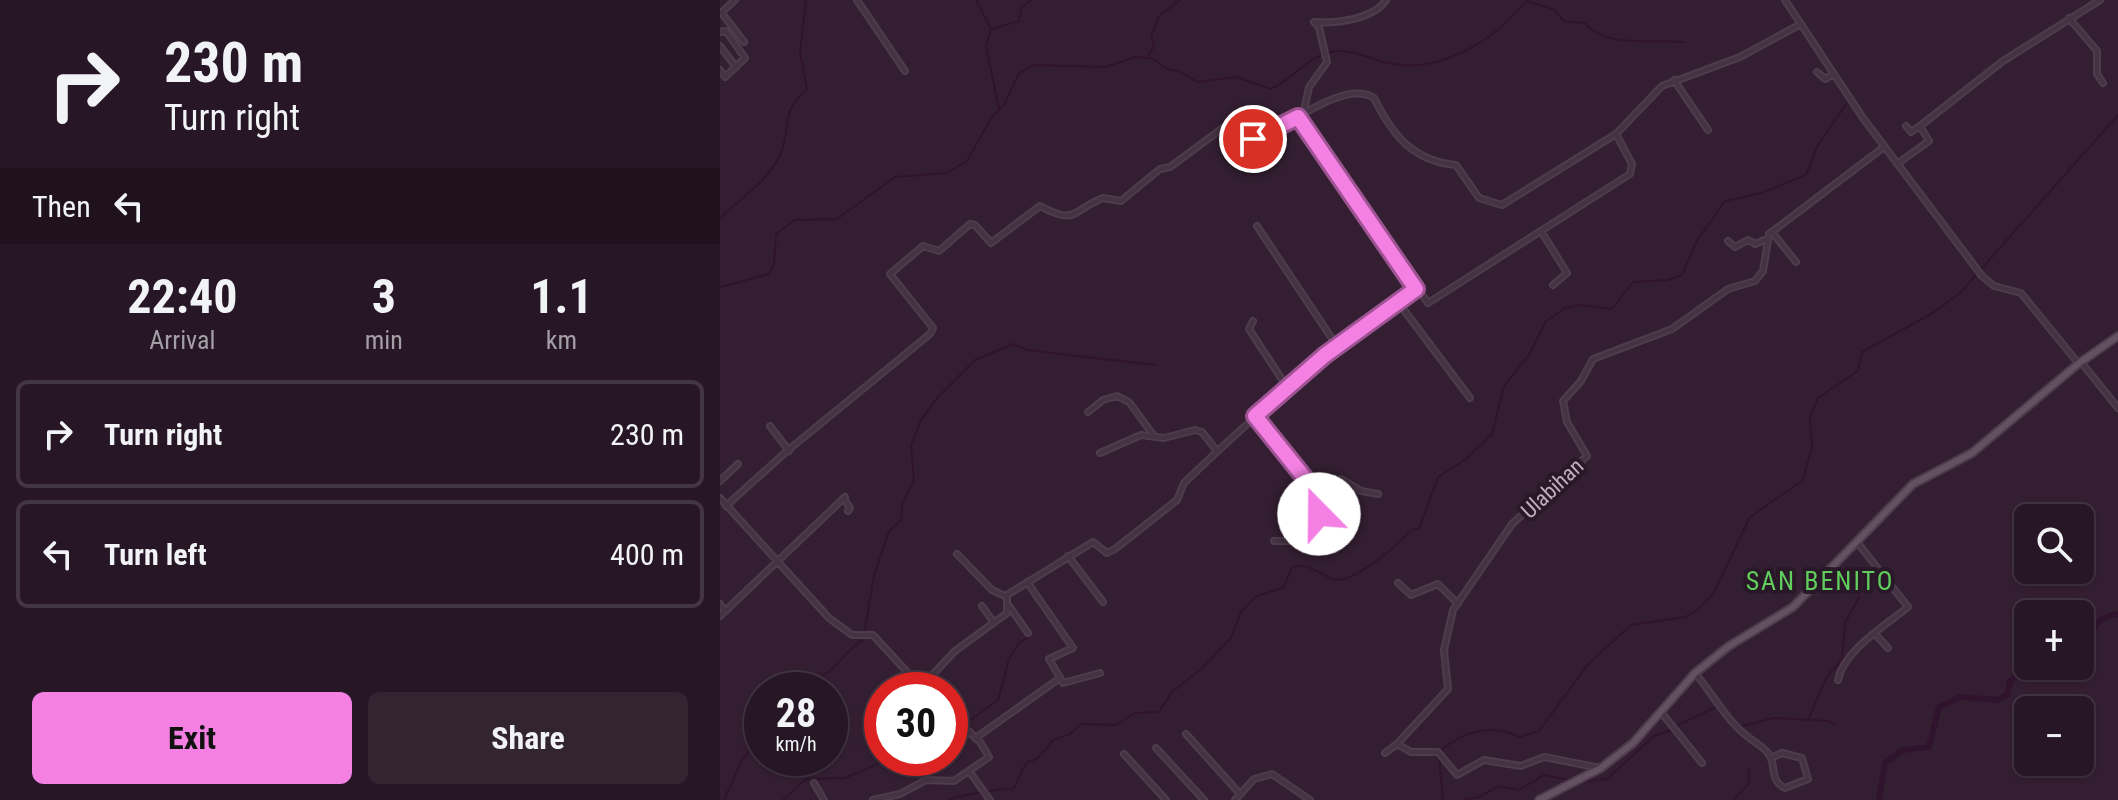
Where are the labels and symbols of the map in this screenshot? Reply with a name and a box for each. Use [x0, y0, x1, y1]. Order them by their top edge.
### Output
pin [1219, 105, 1287, 173]
street label: Ulabihan [1516, 453, 1589, 523]
position arrow [1277, 472, 1361, 556]
district label: SAN BENITO [1746, 566, 1894, 596]
speed limit sign: 30 [864, 672, 968, 776]

